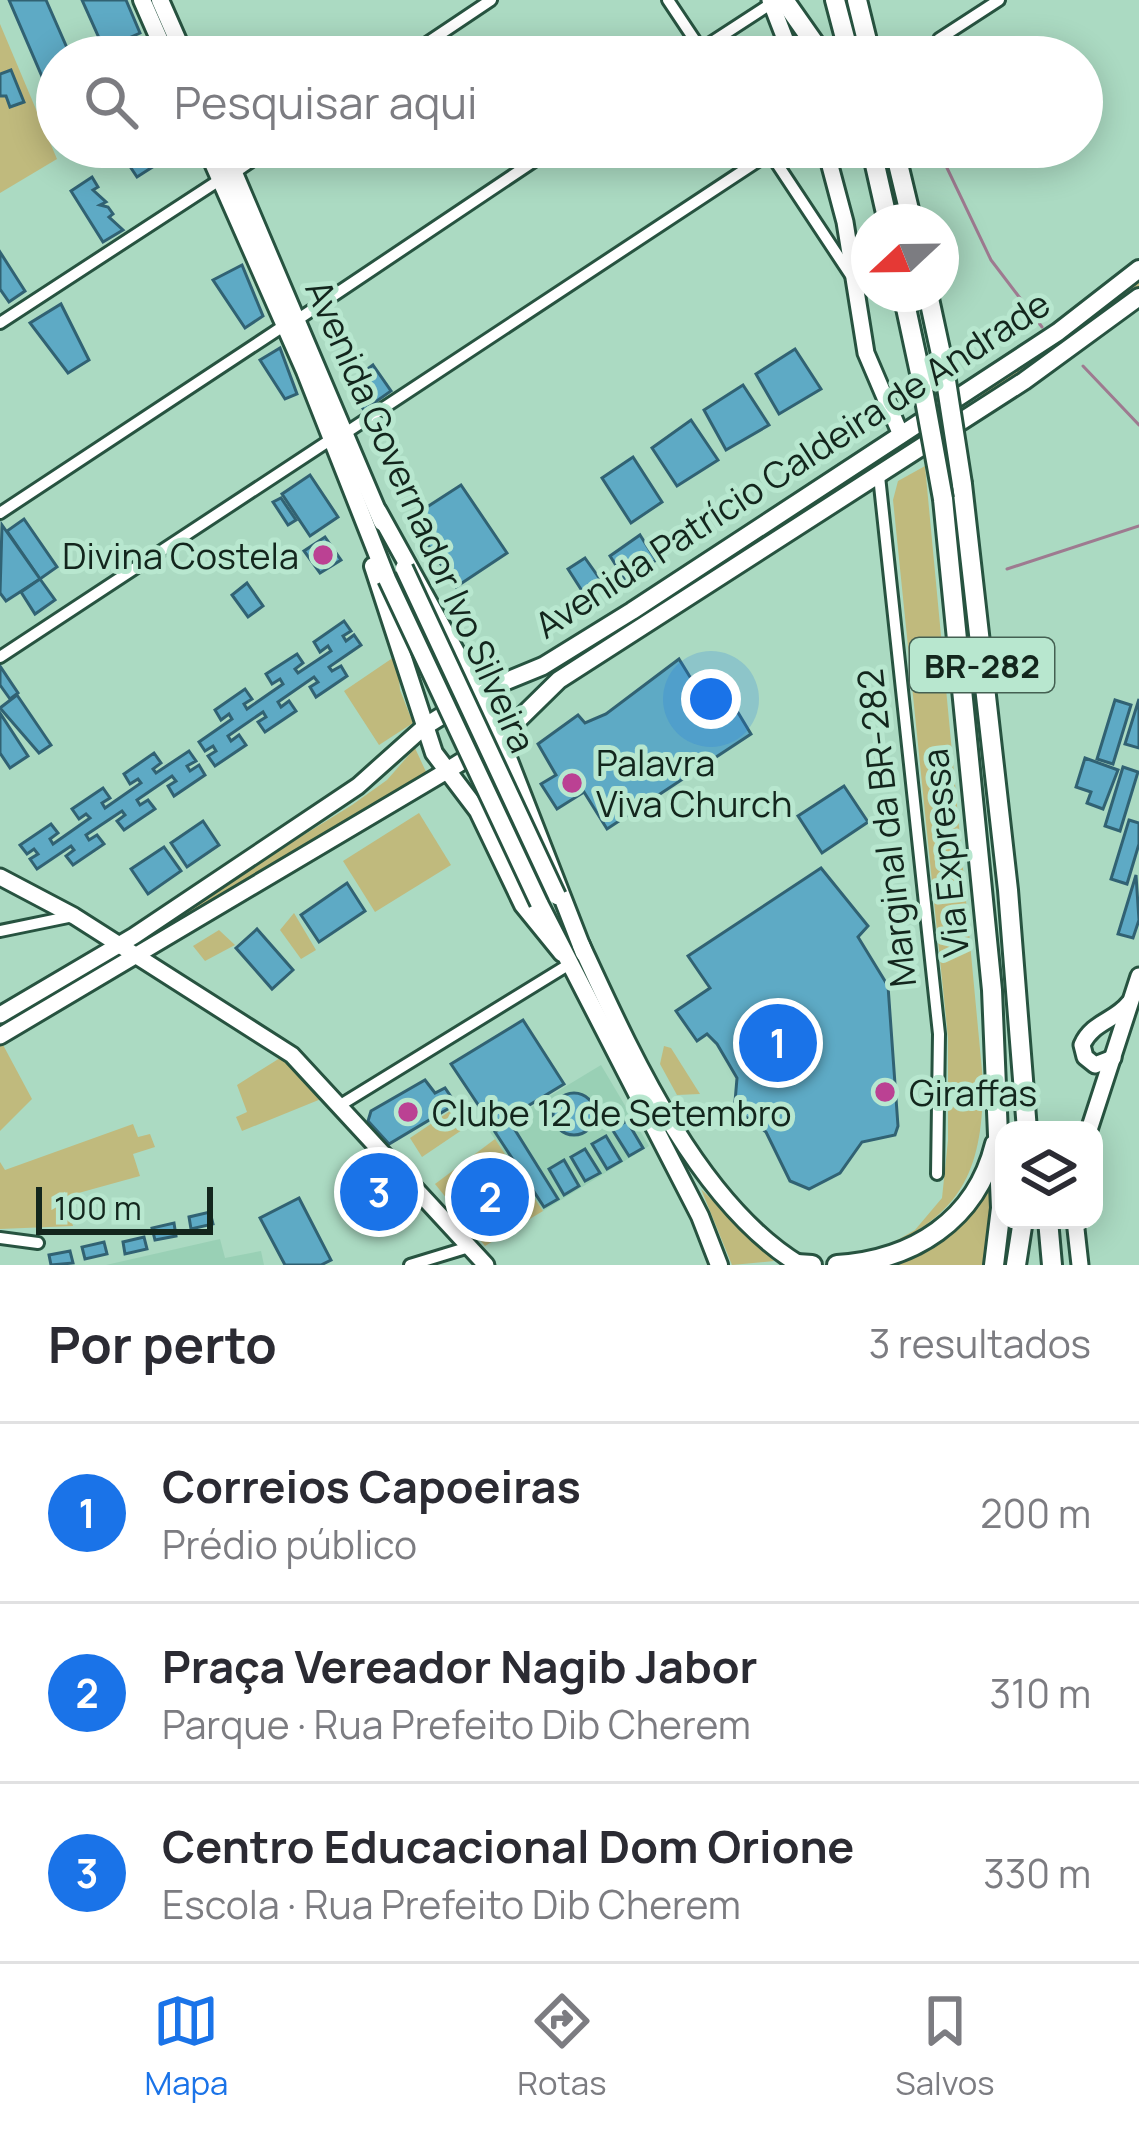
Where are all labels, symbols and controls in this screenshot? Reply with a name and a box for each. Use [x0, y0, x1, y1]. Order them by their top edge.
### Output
search box [36, 36, 1103, 168]
icon: search [78, 69, 144, 135]
text: Pesquisar aqui [174, 71, 478, 133]
north arrow [851, 204, 959, 312]
street label: Avenida Governador Ivo Silveira [294, 272, 548, 760]
street label: Avenida Patrício Caldeira de Andrade [525, 279, 1059, 649]
place label: Divina Costela [62, 531, 299, 580]
marker: Divina Costela [310, 542, 336, 568]
road number: BR-282 [910, 638, 1054, 692]
street label: Marginal da BR-282 [845, 667, 927, 989]
your location [681, 669, 741, 729]
place label: Palavra Viva Church [596, 738, 792, 828]
street label: Via Expressa [910, 747, 980, 959]
marker: Palavra Viva Church [559, 770, 585, 796]
pin: 1 [739, 998, 817, 1088]
place label: Giraffas [909, 1068, 1037, 1117]
marker: Giraffas [872, 1079, 898, 1105]
place label: Clube 12 de Setembro [432, 1088, 792, 1137]
marker: Clube 12 de Setembro [395, 1099, 421, 1125]
map controls [995, 1121, 1103, 1229]
button: layers [995, 1121, 1103, 1229]
pin: 3 [340, 1147, 418, 1237]
pin: 2 [451, 1152, 529, 1242]
scale bar [36, 1181, 213, 1234]
text: 100 m [54, 1185, 142, 1230]
text: Por perto [48, 1309, 277, 1378]
text: 3 resultados [869, 1316, 1091, 1370]
text: Correios Capoeiras [162, 1455, 581, 1517]
text: 1 [78, 1486, 96, 1540]
text: 200 m [980, 1486, 1091, 1540]
text: Prédio público [162, 1517, 417, 1571]
text: Praça Vereador Nagib Jabor [162, 1635, 758, 1697]
text: 2 [75, 1666, 99, 1720]
text: 310 m [990, 1666, 1091, 1720]
text: Parque · Rua Prefeito Dib Cherem [162, 1697, 751, 1751]
text: Centro Educacional Dom Orione [162, 1815, 854, 1877]
text: 3 [76, 1846, 98, 1900]
text: 330 m [983, 1846, 1091, 1900]
text: Escola · Rua Prefeito Dib Cherem [162, 1877, 741, 1931]
tab: Mapa [144, 1988, 228, 2105]
tab: Rotas [517, 1988, 606, 2105]
tab: Salvos [895, 1988, 995, 2105]

